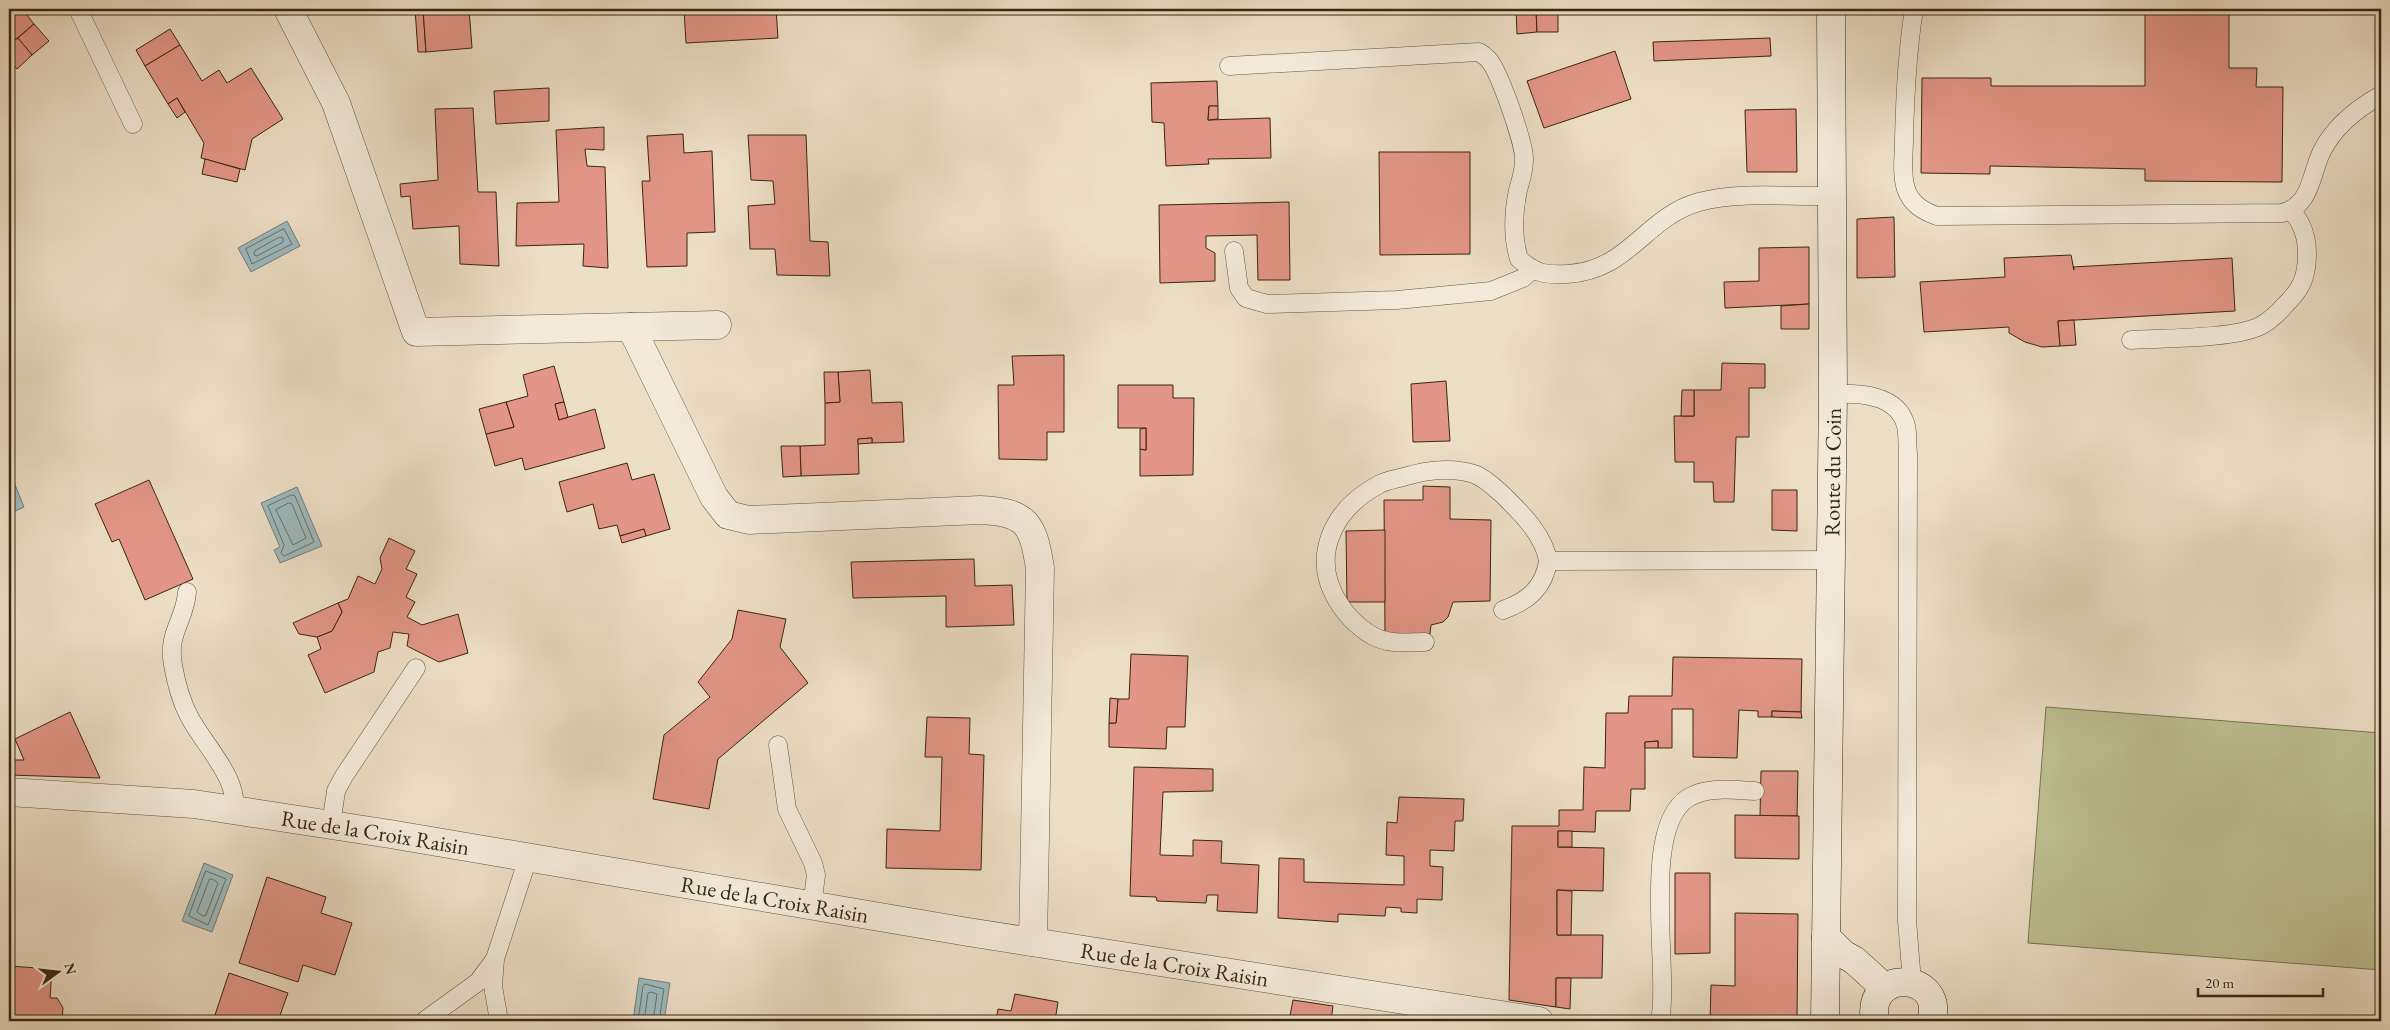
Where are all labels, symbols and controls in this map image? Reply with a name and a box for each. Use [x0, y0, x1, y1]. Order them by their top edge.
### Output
street label: Route du Coin [1817, 407, 1848, 537]
street label: Rue de la Croix Raisin [279, 804, 472, 862]
street label: Rue de la Croix Raisin [679, 870, 871, 930]
street label: Rue de la Croix Raisin [1078, 936, 1271, 994]
north arrow [32, 948, 82, 998]
text: N [60, 961, 81, 977]
scale bar [2198, 965, 2322, 997]
text: 20 m [2205, 973, 2234, 992]

